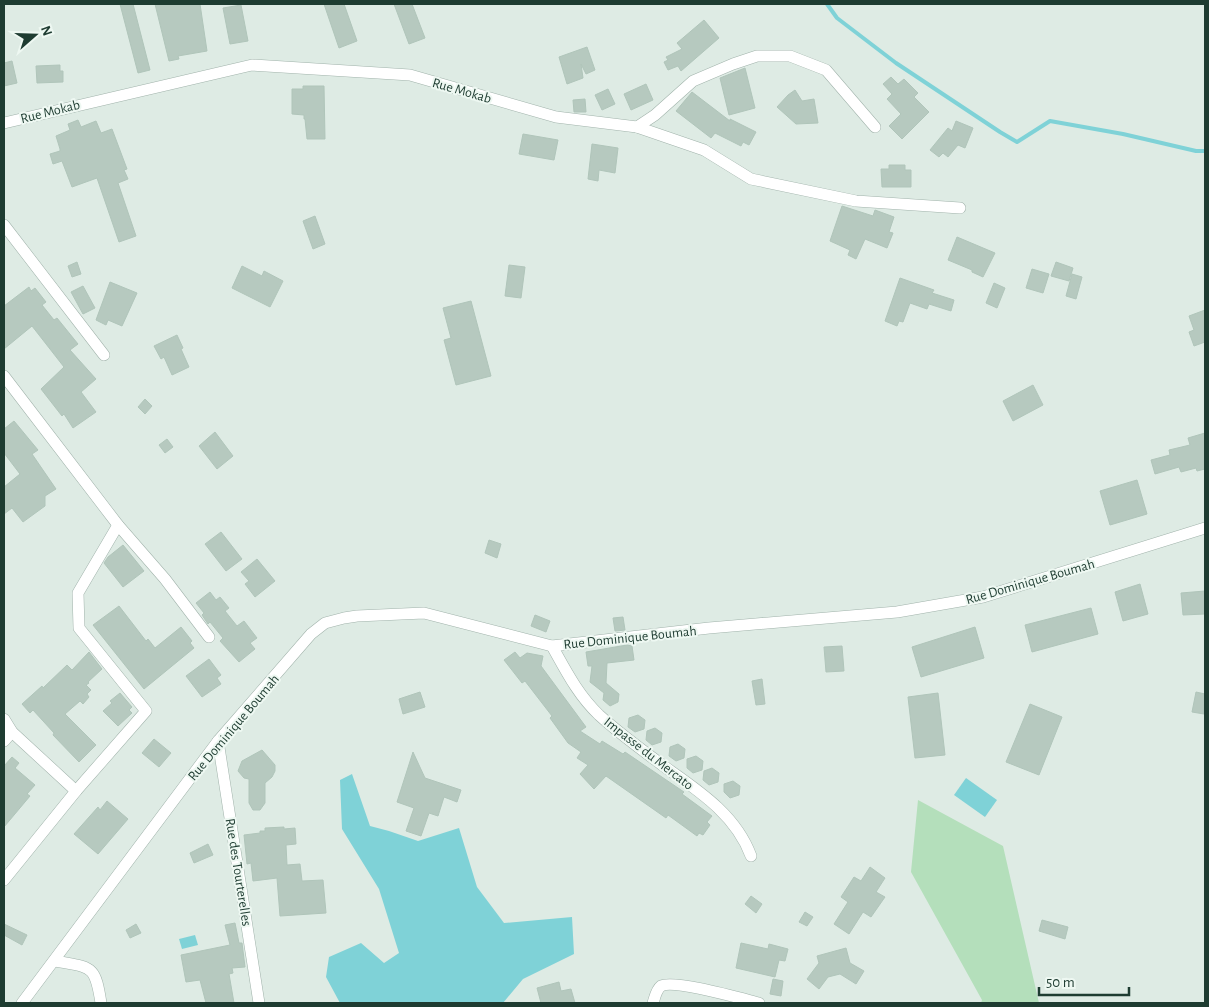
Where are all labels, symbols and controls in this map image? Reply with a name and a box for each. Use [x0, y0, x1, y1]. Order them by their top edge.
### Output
north arrow [10, 10, 60, 60]
text: N [38, 24, 55, 38]
street label: Rue Mokab [431, 76, 493, 106]
street label: Rue Mokab [19, 98, 81, 126]
street label: Rue Dominique Boumah [964, 557, 1096, 607]
street label: Rue Dominique Boumah [563, 624, 697, 652]
street label: Rue Dominique Boumah [185, 672, 282, 783]
street label: Impasse du Mercato [601, 715, 696, 793]
street label: Rue des Tourterelles [223, 817, 253, 927]
scale bar [1039, 964, 1129, 996]
text: 50 m [1046, 975, 1075, 990]

